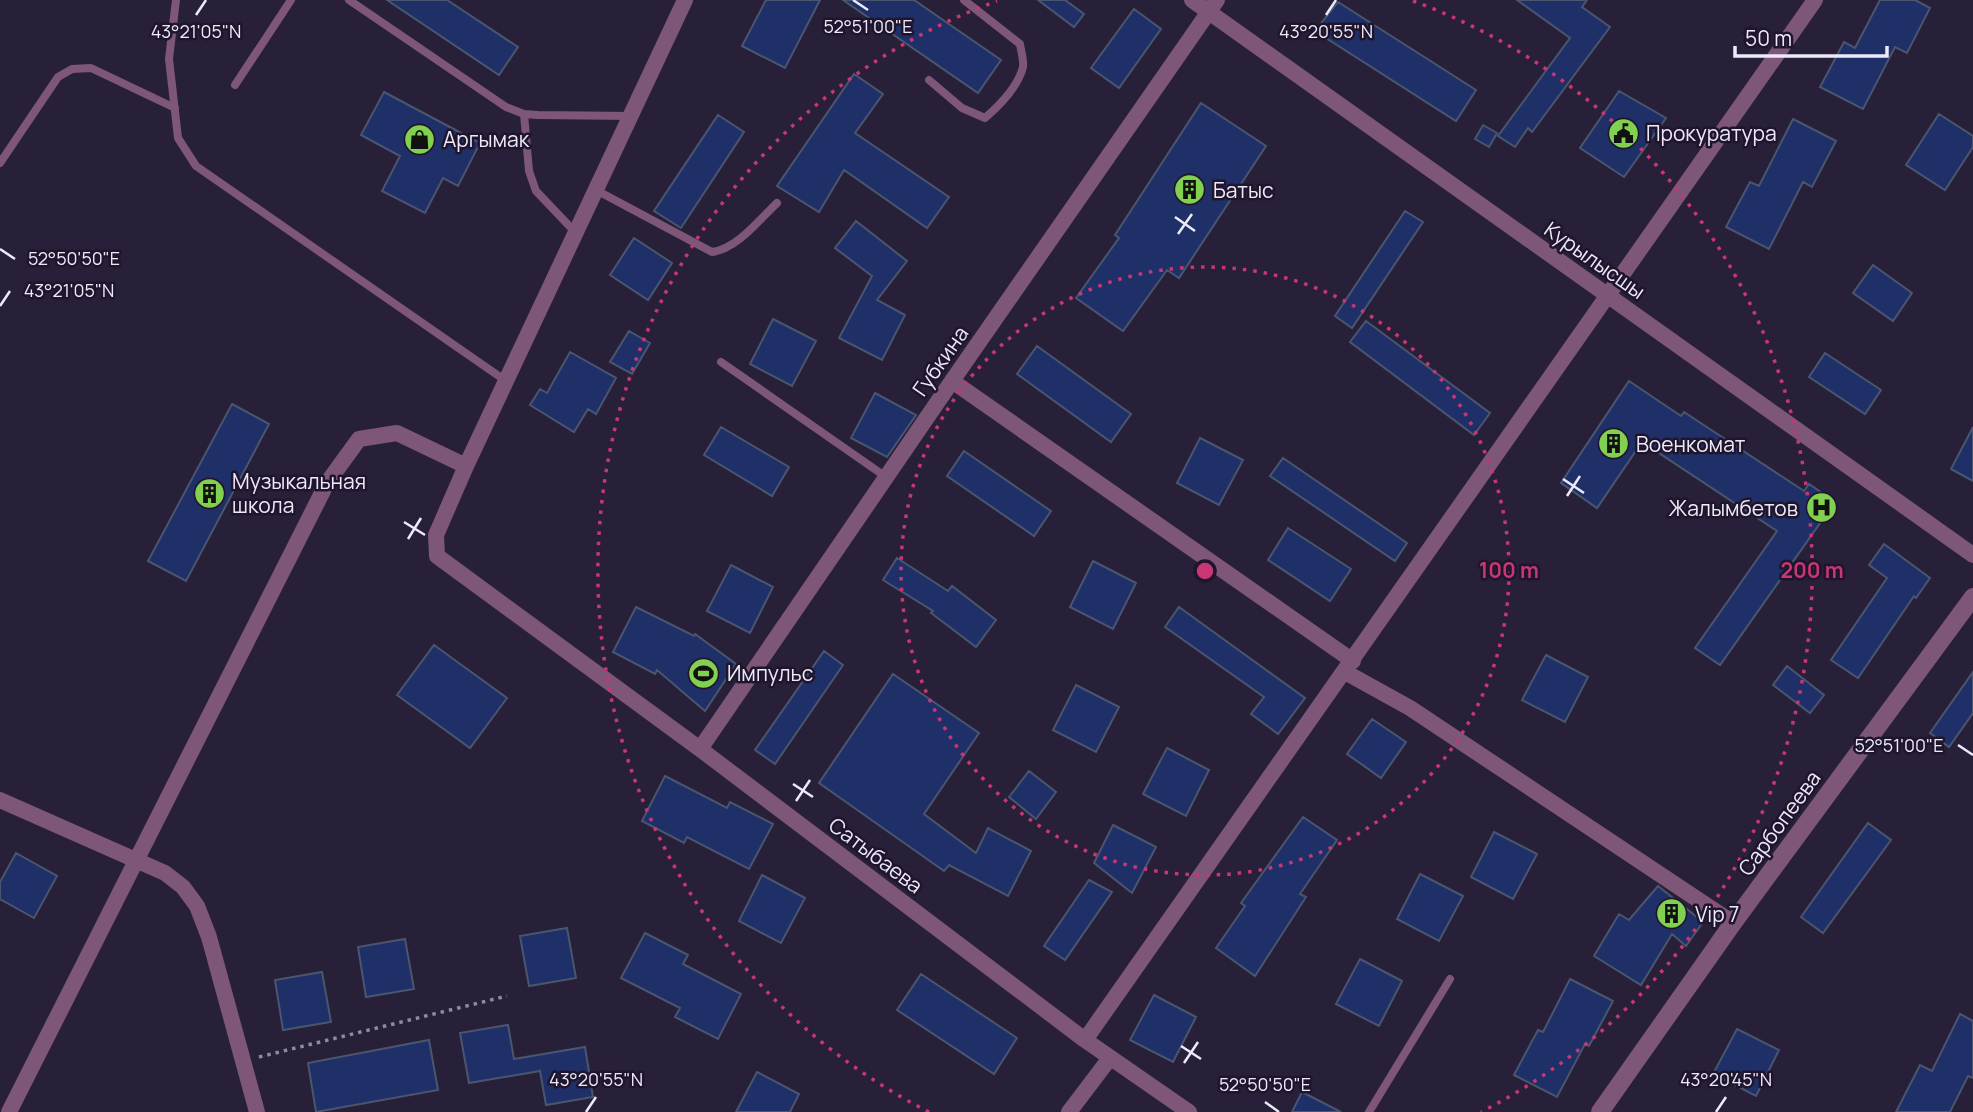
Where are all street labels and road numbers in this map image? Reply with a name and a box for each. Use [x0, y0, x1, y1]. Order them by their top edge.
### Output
street label: Курылысшы [1539, 215, 1651, 305]
street label: Губкина [906, 320, 974, 402]
street label: Сарбопеева [1731, 765, 1827, 881]
street label: Сатыбаева [823, 811, 929, 899]

